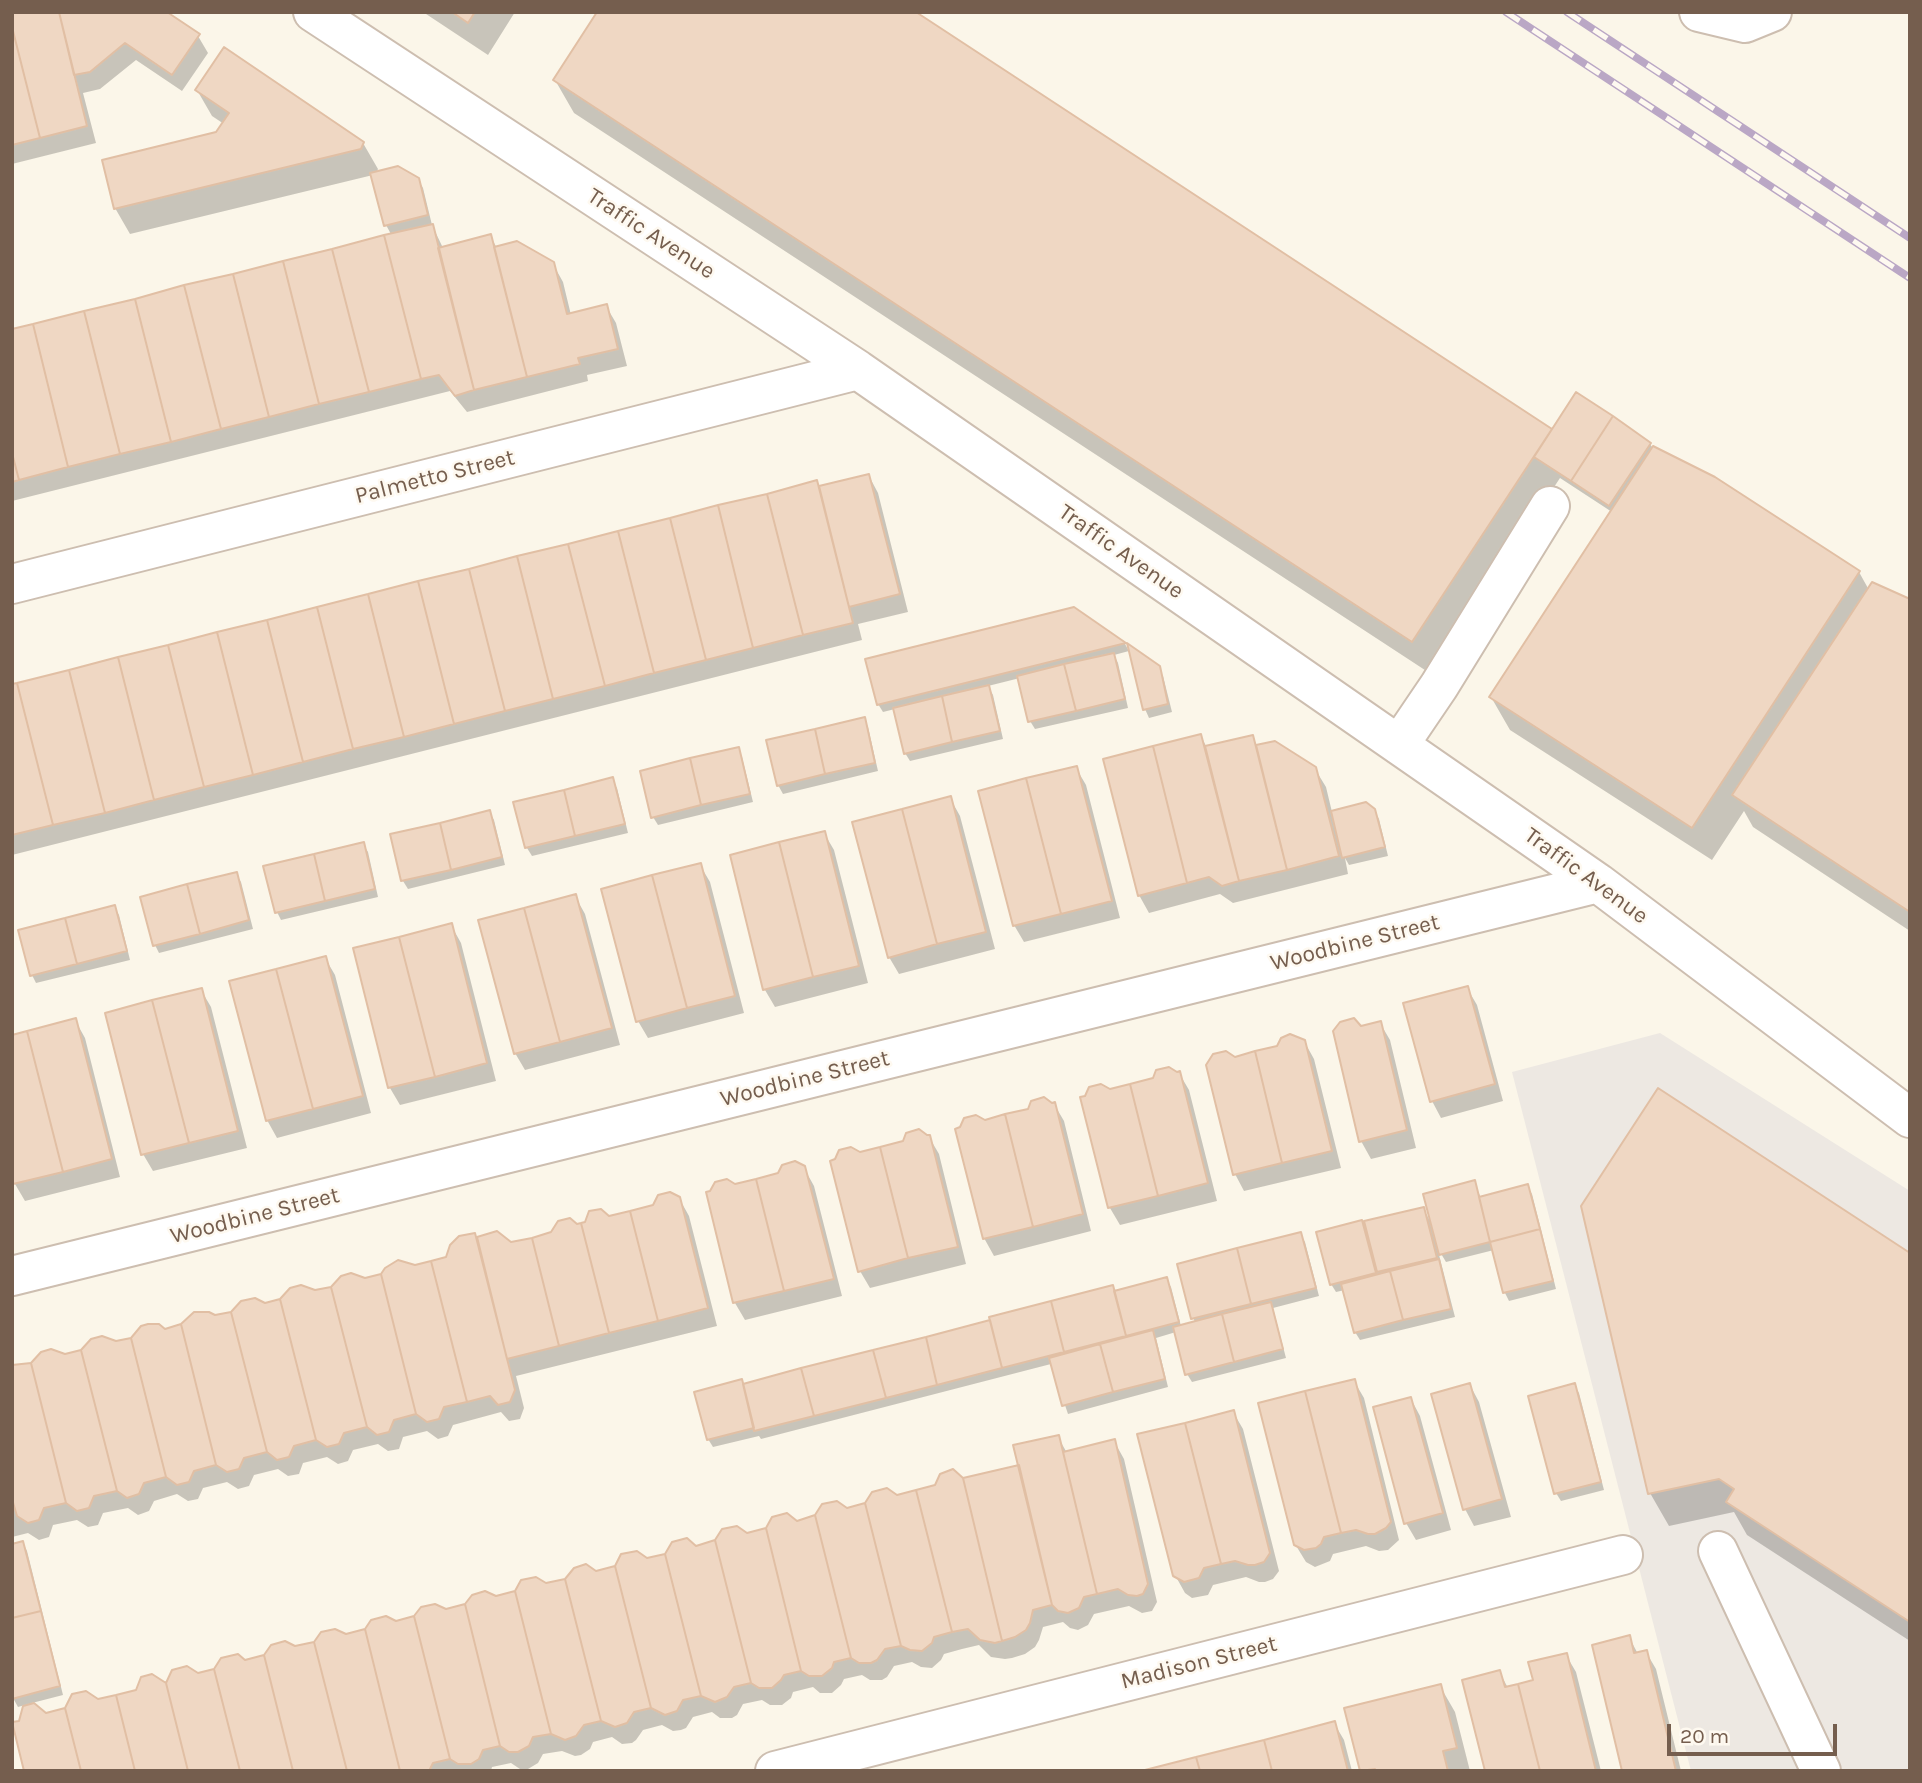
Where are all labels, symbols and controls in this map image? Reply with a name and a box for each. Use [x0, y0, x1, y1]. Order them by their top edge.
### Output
street label: Traffic Avenue [582, 183, 720, 285]
street label: Palmetto Street [352, 444, 518, 510]
street label: Traffic Avenue [1053, 499, 1189, 605]
street label: Traffic Avenue [1519, 822, 1653, 930]
street label: Woodbine Street [1268, 909, 1442, 977]
street label: Woodbine Street [718, 1045, 892, 1113]
street label: Woodbine Street [168, 1182, 342, 1250]
street label: Madison Street [1118, 1630, 1280, 1696]
scale bar [1670, 1710, 1840, 1754]
text: 20 m [1680, 1724, 1729, 1748]

